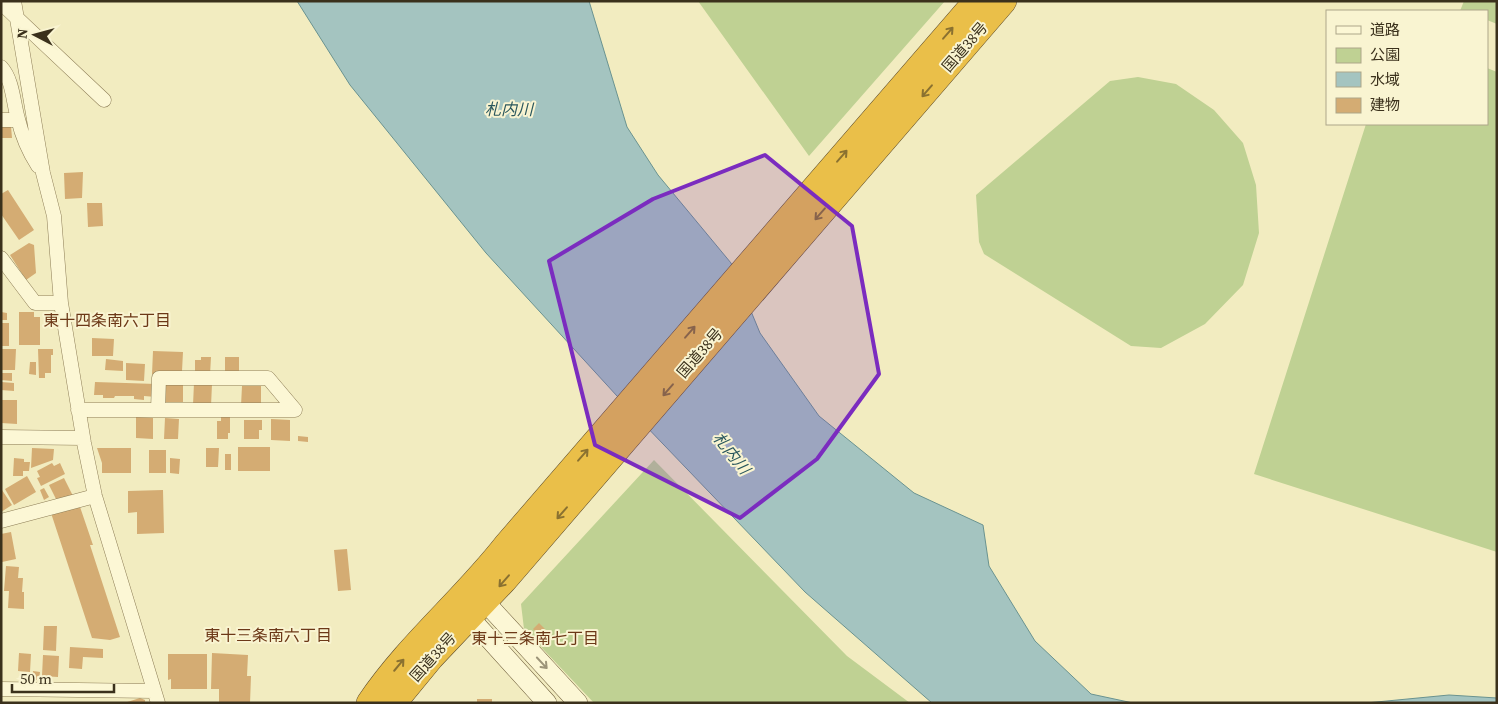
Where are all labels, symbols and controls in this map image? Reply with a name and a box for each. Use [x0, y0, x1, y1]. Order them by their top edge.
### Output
north arrow [10, 10, 60, 60]
legend [1326, 10, 1488, 125]
street label: 国道38号 [937, 17, 992, 76]
text: 道路 [1370, 19, 1400, 40]
one-way arrow [942, 27, 954, 40]
text: N [12, 28, 33, 40]
text: 公園 [1370, 44, 1400, 65]
text: 水域 [1370, 69, 1400, 90]
one-way arrow [921, 84, 932, 97]
text: 建物 [1370, 94, 1400, 115]
water label: 札内川 [485, 98, 535, 120]
one-way arrow [836, 150, 847, 163]
one-way arrow [815, 207, 826, 220]
district label: 東十四条南六丁目 [43, 309, 171, 331]
street label: 国道38号 [672, 323, 727, 382]
one-way arrow [684, 326, 695, 339]
one-way arrow [663, 383, 674, 396]
water label: 札内川 [708, 427, 757, 480]
one-way arrow [578, 449, 589, 462]
one-way arrow [556, 506, 568, 519]
one-way arrow [498, 575, 510, 588]
district label: 東十三条南六丁目 [204, 624, 332, 646]
street label: 国道38号 [405, 627, 461, 686]
district label: 東十三条南七丁目 [471, 627, 599, 649]
one-way arrow [536, 657, 548, 670]
one-way arrow [394, 659, 405, 672]
scale bar [12, 662, 115, 694]
text: 50 m [20, 668, 52, 689]

